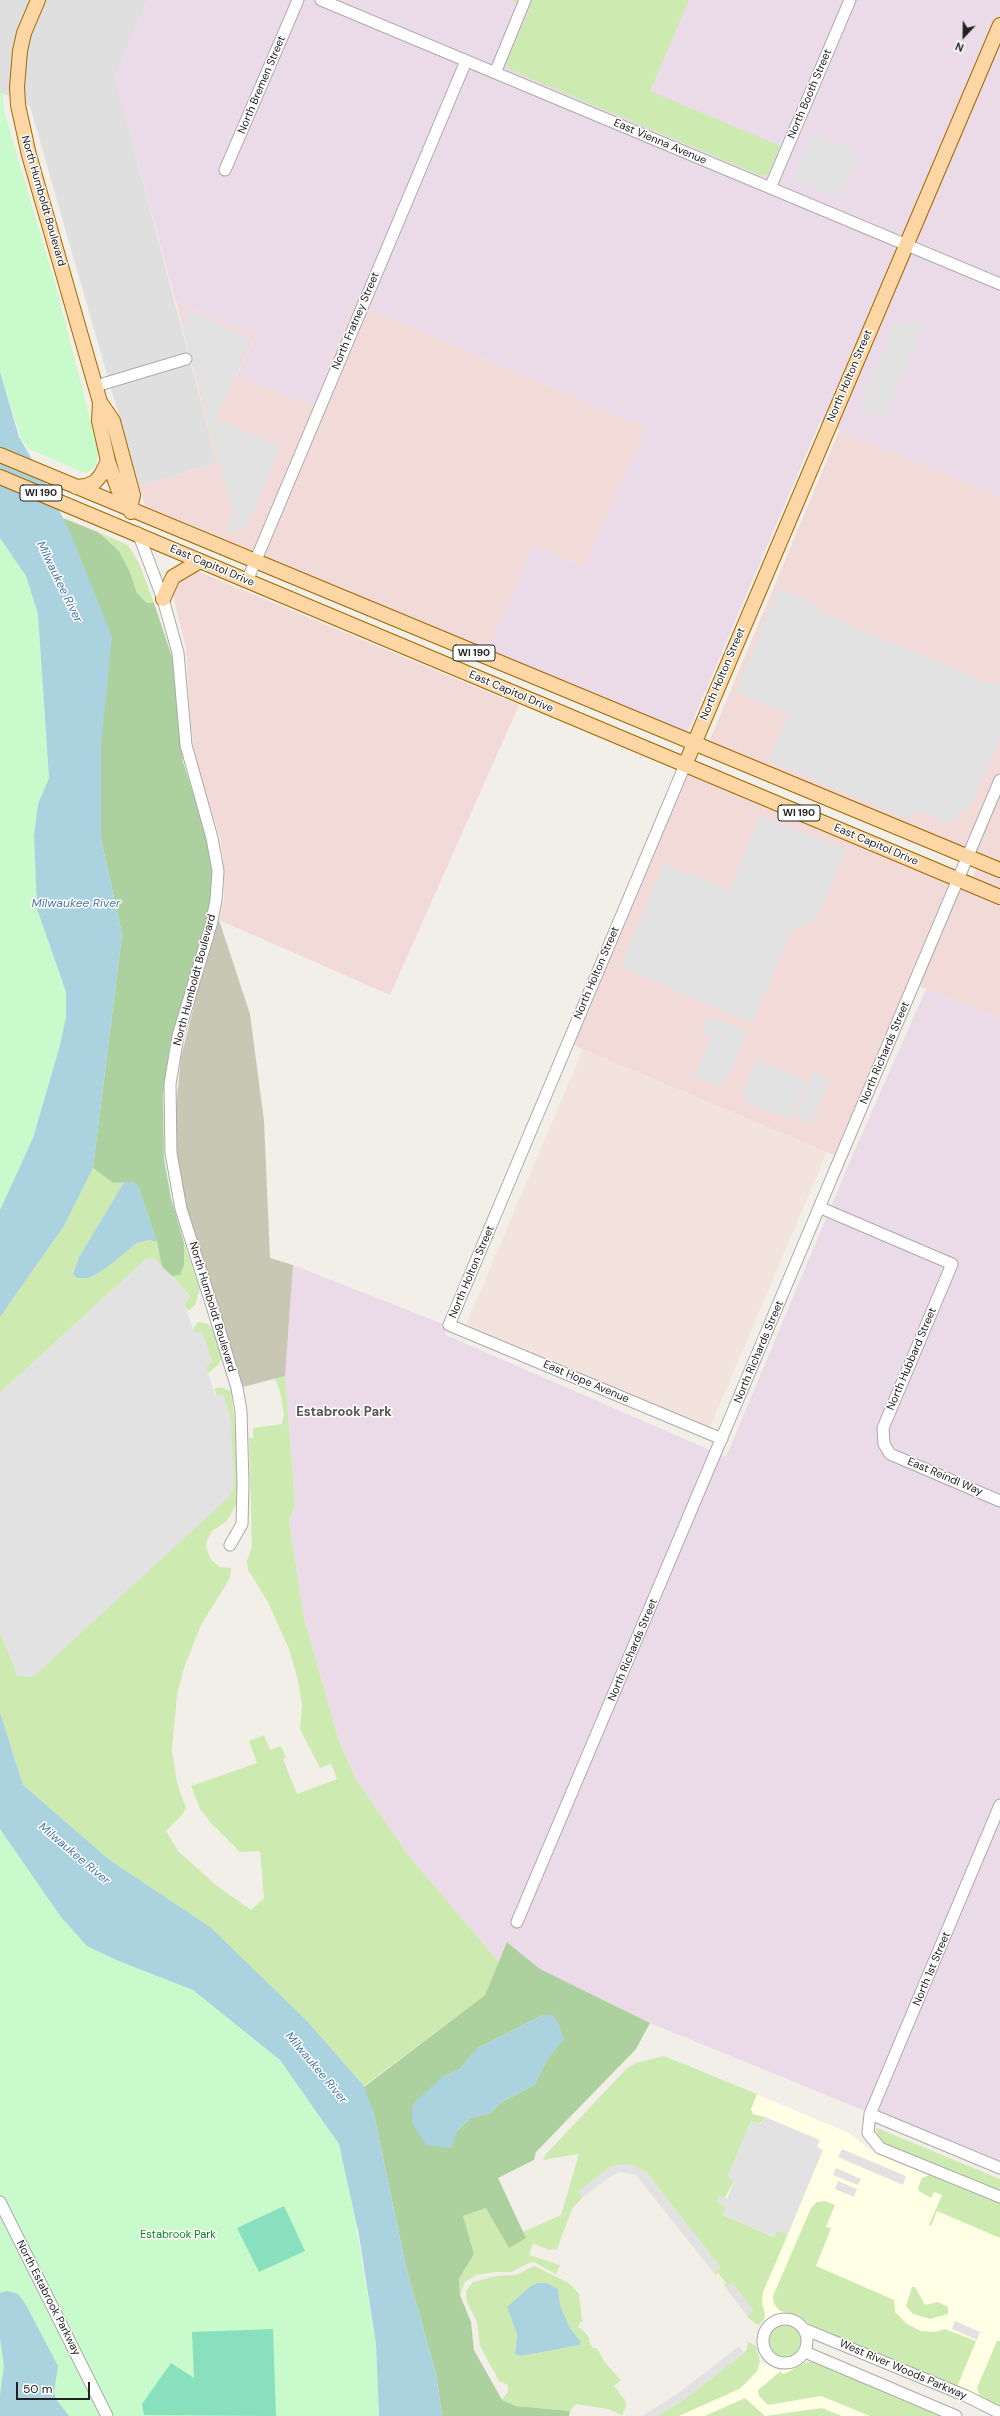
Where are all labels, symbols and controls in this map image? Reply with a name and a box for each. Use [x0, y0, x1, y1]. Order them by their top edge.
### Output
north arrow [944, 16, 984, 56]
street label: North Bremen Street [235, 34, 289, 136]
text: N [953, 39, 966, 55]
street label: North Booth Street [785, 47, 835, 141]
street label: East Vienna Avenue [611, 116, 709, 168]
street label: North Humboldt Boulevard [18, 134, 68, 268]
street label: North Fratney Street [330, 270, 382, 372]
street label: North Holton Street [825, 328, 875, 424]
road number: WI 190 [20, 485, 62, 501]
water label: Milwaukee River [33, 539, 85, 625]
street label: East Capitol Drive [168, 542, 256, 590]
street label: North Holton Street [698, 626, 748, 722]
road number: WI 190 [453, 645, 495, 661]
street label: East Capitol Drive [467, 668, 555, 716]
road number: WI 190 [778, 805, 820, 821]
street label: East Capitol Drive [832, 821, 920, 869]
water label: Milwaukee River [32, 897, 120, 911]
street label: North Humboldt Boulevard [171, 913, 219, 1047]
street label: North Holton Street [572, 925, 622, 1021]
street label: North Richards Street [857, 1000, 913, 1106]
street label: North Holton Street [447, 1224, 497, 1320]
street label: North Humboldt Boulevard [186, 1240, 238, 1374]
street label: North Richards Street [731, 1299, 787, 1405]
street label: North Hubbard Street [884, 1306, 940, 1412]
street label: East Hope Avenue [541, 1358, 631, 1406]
district label: Estabrook Park [296, 1405, 392, 1421]
street label: East Reindl Way [905, 1455, 985, 1499]
street label: North Richards Street [605, 1597, 661, 1703]
water label: Milwaukee River [35, 1820, 113, 1888]
street label: North 1st Street [911, 1930, 953, 2008]
water label: Milwaukee River [282, 2029, 350, 2107]
park label: Estabrook Park [140, 2228, 216, 2242]
street label: North Estabrook Parkway [13, 2238, 83, 2358]
street label: West River Woods Parkway [837, 2337, 969, 2403]
scale bar [18, 2374, 92, 2400]
text: 50 m [23, 2381, 52, 2397]

